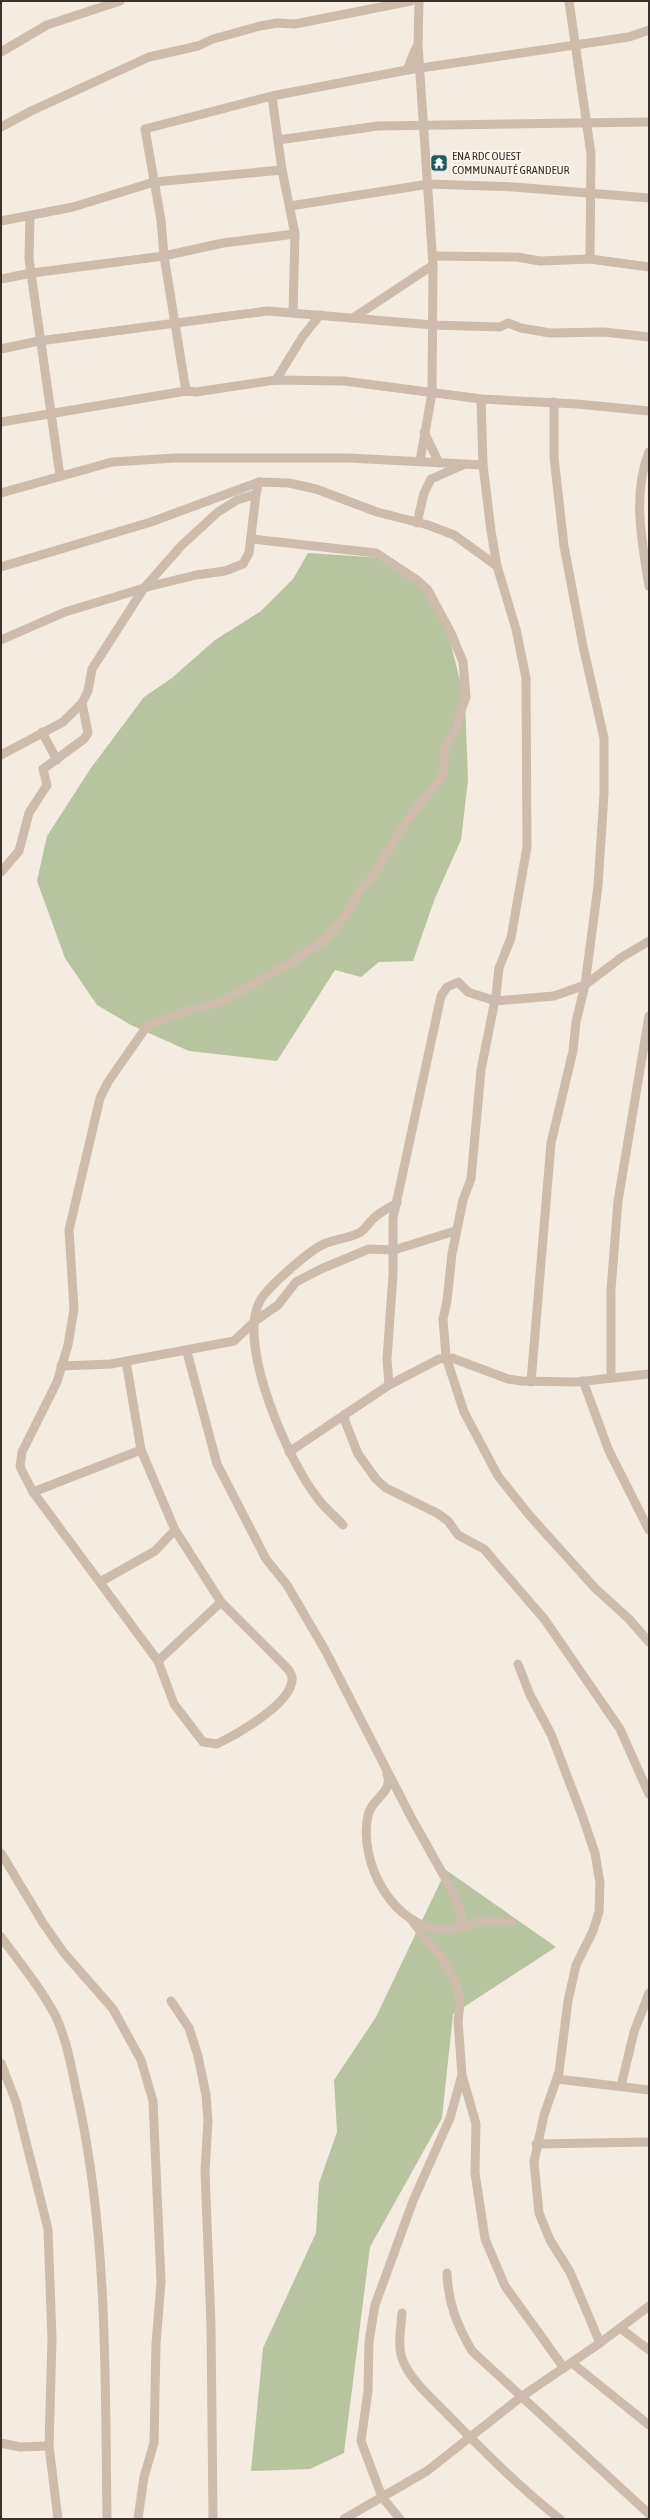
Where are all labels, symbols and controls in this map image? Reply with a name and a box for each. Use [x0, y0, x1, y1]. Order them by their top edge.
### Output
place label: ENA RDC OUEST COMMUNAUTÉ GRANDEUR [452, 149, 570, 177]
temple icon: ENA RDC OUEST COMMUNAUTÉ GRANDEUR [429, 153, 449, 173]

